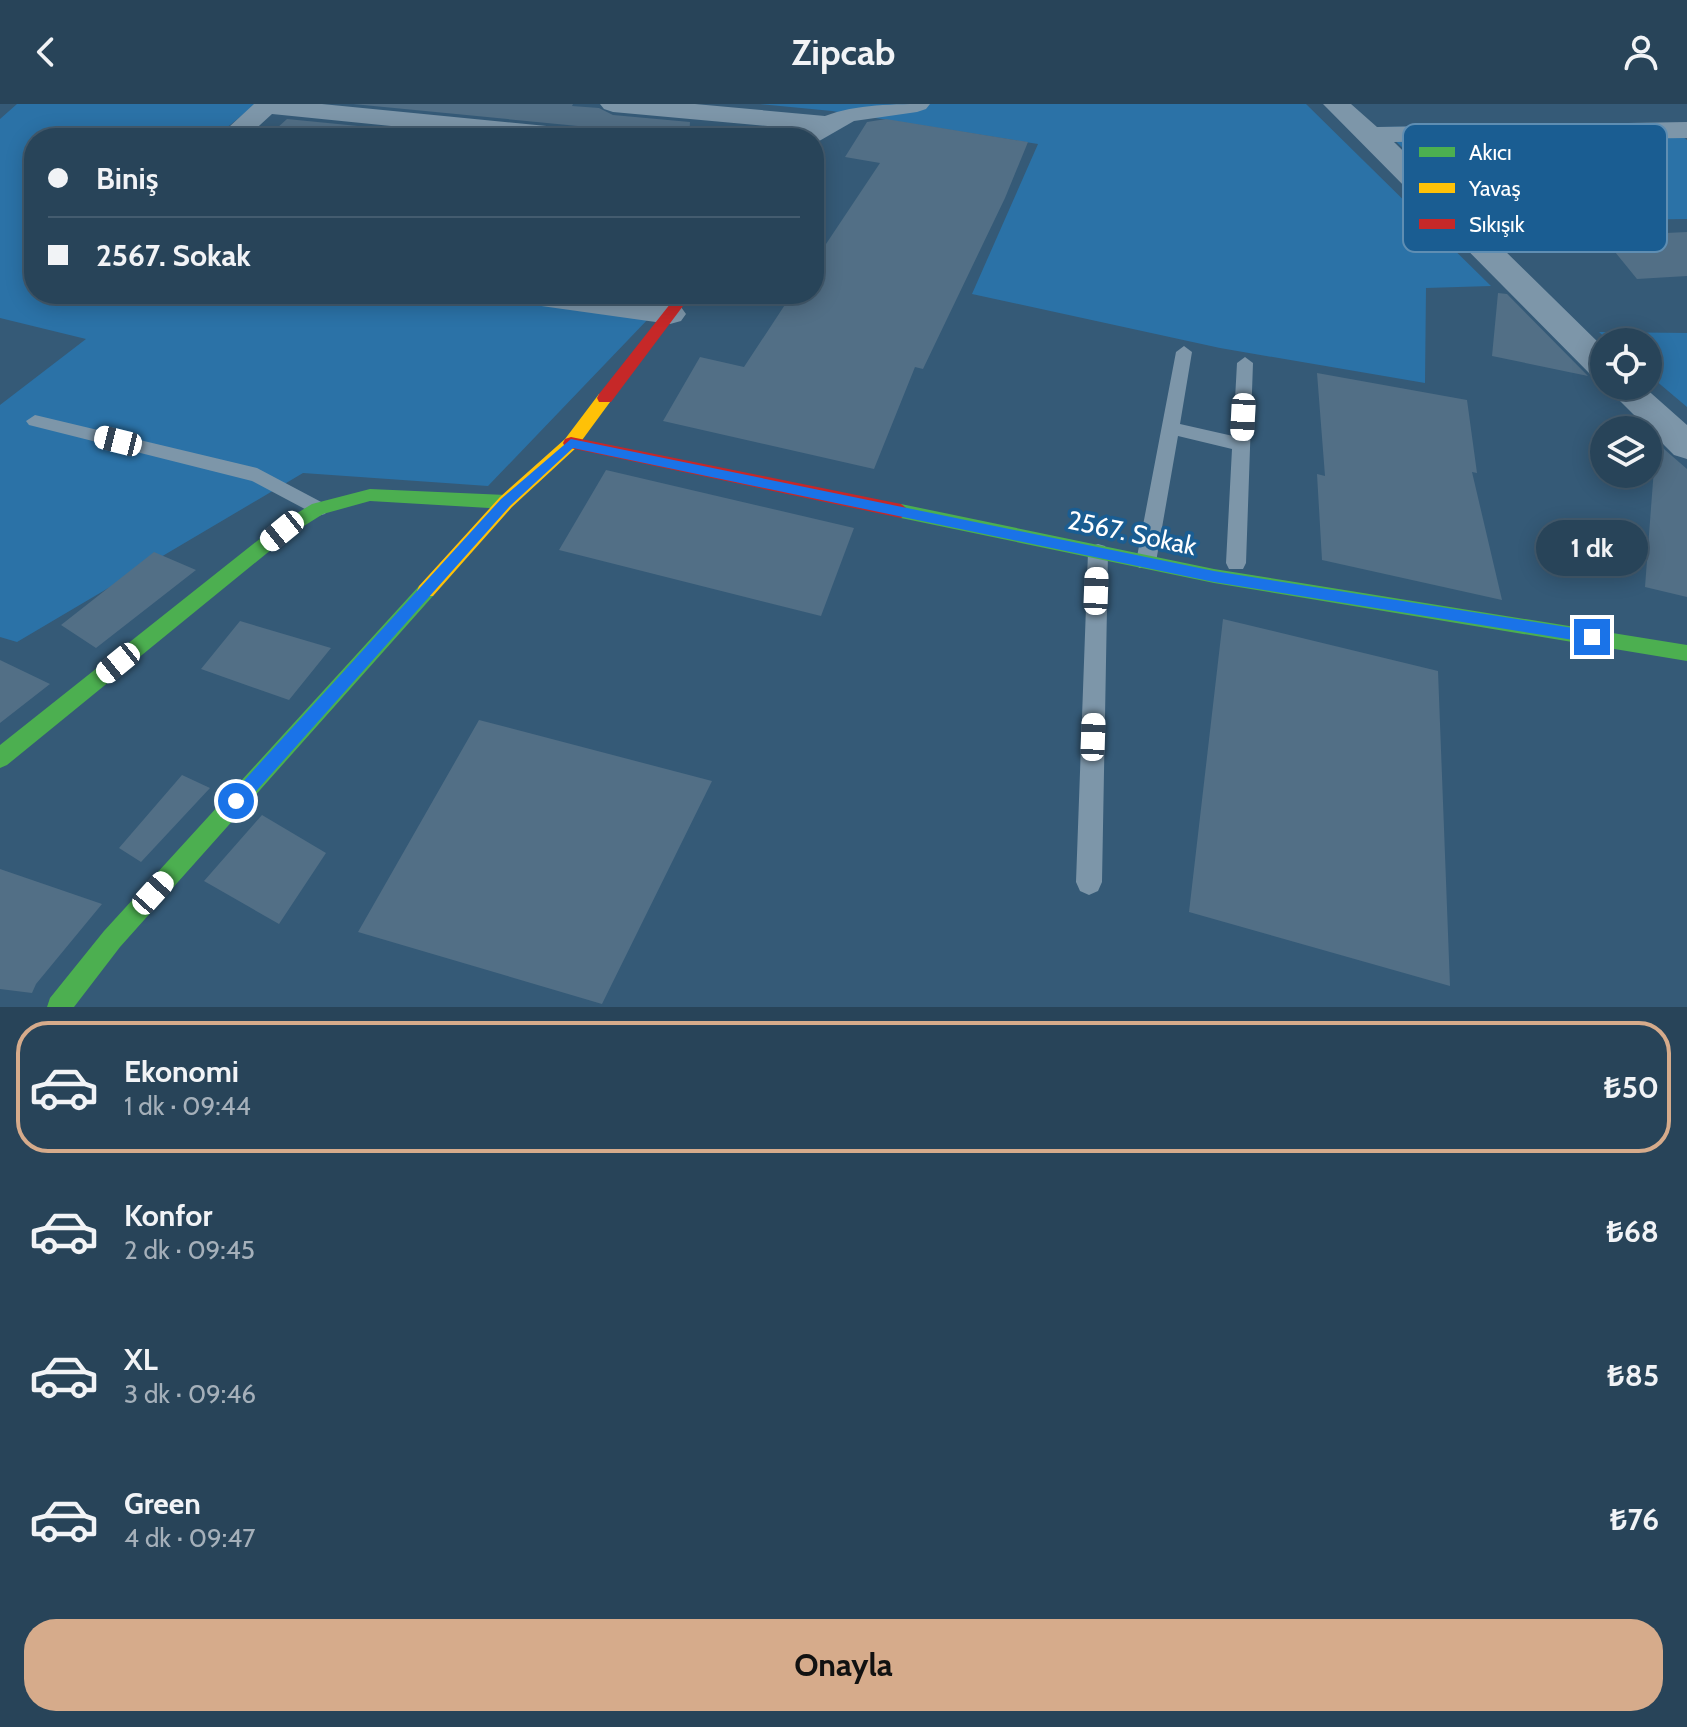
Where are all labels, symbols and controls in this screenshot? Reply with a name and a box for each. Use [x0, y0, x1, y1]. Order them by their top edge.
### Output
icon: back [24, 30, 68, 74]
text: Zipcab [792, 30, 895, 74]
icon: person [1619, 30, 1663, 74]
legend [1403, 124, 1667, 252]
text: Akıcı [1469, 139, 1512, 166]
text: Biniş [96, 160, 158, 197]
text: Yavaş [1468, 175, 1521, 202]
text: Sıkışık [1469, 211, 1525, 238]
text: 2567. Sokak [96, 237, 251, 274]
map controls [1590, 328, 1662, 488]
button: locate [1590, 328, 1662, 400]
car [1230, 392, 1256, 442]
button: layers [1590, 416, 1662, 488]
car [92, 424, 144, 458]
street label: 2567. Sokak [1065, 504, 1200, 562]
car [256, 507, 308, 555]
callout: 1 dk [1536, 521, 1648, 577]
text: 1 dk [1571, 532, 1613, 564]
car [1083, 567, 1109, 615]
route end [1574, 619, 1610, 655]
car [92, 639, 144, 687]
car [1080, 713, 1106, 761]
route start [218, 783, 254, 819]
car [128, 867, 178, 919]
icon: car [28, 1051, 100, 1123]
text: Ekonomi [124, 1053, 239, 1090]
text: ₺50 [1604, 1069, 1659, 1106]
text: 1 dk · 09:44 [124, 1090, 251, 1122]
icon: car [28, 1195, 100, 1267]
text: Konfor [124, 1197, 212, 1234]
text: ₺68 [1606, 1213, 1659, 1250]
text: 2 dk · 09:45 [124, 1234, 255, 1266]
icon: car [28, 1339, 100, 1411]
text: XL [124, 1341, 158, 1378]
text: ₺85 [1607, 1357, 1659, 1394]
text: 3 dk · 09:46 [124, 1378, 256, 1410]
icon: car [28, 1483, 100, 1555]
text: Green [124, 1485, 201, 1522]
text: ₺76 [1610, 1501, 1659, 1538]
text: 4 dk · 09:47 [124, 1522, 255, 1554]
button: Onayla [24, 1619, 1663, 1711]

